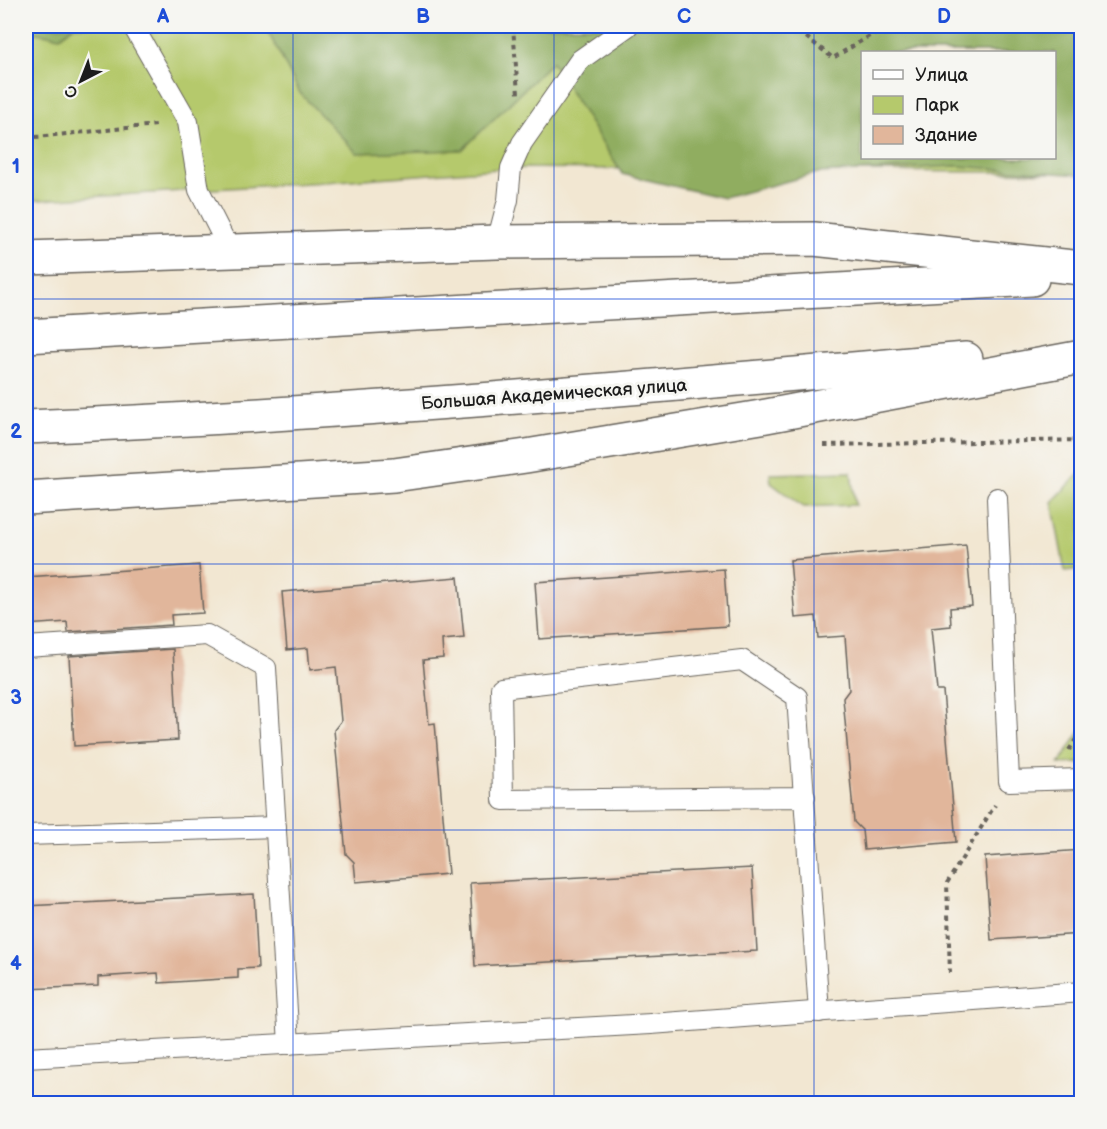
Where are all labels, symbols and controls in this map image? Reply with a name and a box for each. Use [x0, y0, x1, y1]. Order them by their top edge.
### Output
text: A [156, 5, 170, 29]
text: B [416, 5, 430, 29]
text: C [677, 5, 691, 29]
text: D [937, 5, 951, 29]
north arrow [51, 51, 111, 111]
legend [861, 51, 1056, 159]
text: Улица [915, 65, 969, 86]
text: С [61, 80, 82, 102]
text: Парк [915, 95, 959, 116]
text: Здание [915, 125, 977, 146]
text: 1 [12, 155, 20, 179]
street label: Большая Академическая улица [420, 375, 688, 414]
text: 2 [10, 420, 22, 444]
text: 3 [10, 686, 22, 710]
text: 4 [10, 952, 22, 976]

